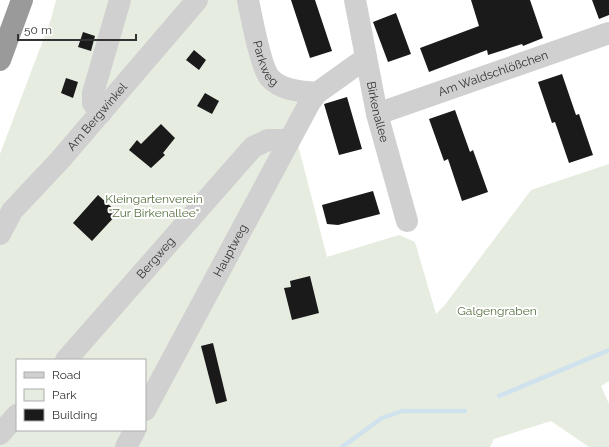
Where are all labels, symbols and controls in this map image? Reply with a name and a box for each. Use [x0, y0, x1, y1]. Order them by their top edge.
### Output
scale bar [18, 16, 136, 42]
text: 50 m [24, 23, 52, 37]
street label: Parkweg [250, 39, 281, 89]
street label: Am Waldschlößchen [436, 48, 550, 99]
street label: Am Bergwinkel [64, 79, 130, 153]
street label: Birkenallee [364, 80, 392, 144]
park label: Kleingartenverein "Zur Birkenallee" [105, 192, 203, 220]
street label: Hauptweg [211, 222, 250, 279]
street label: Bergweg [134, 234, 178, 281]
park label: Galgengraben [457, 304, 537, 318]
legend [16, 359, 146, 431]
text: Road [52, 368, 81, 382]
text: Park [52, 388, 77, 402]
text: Building [52, 408, 98, 422]

